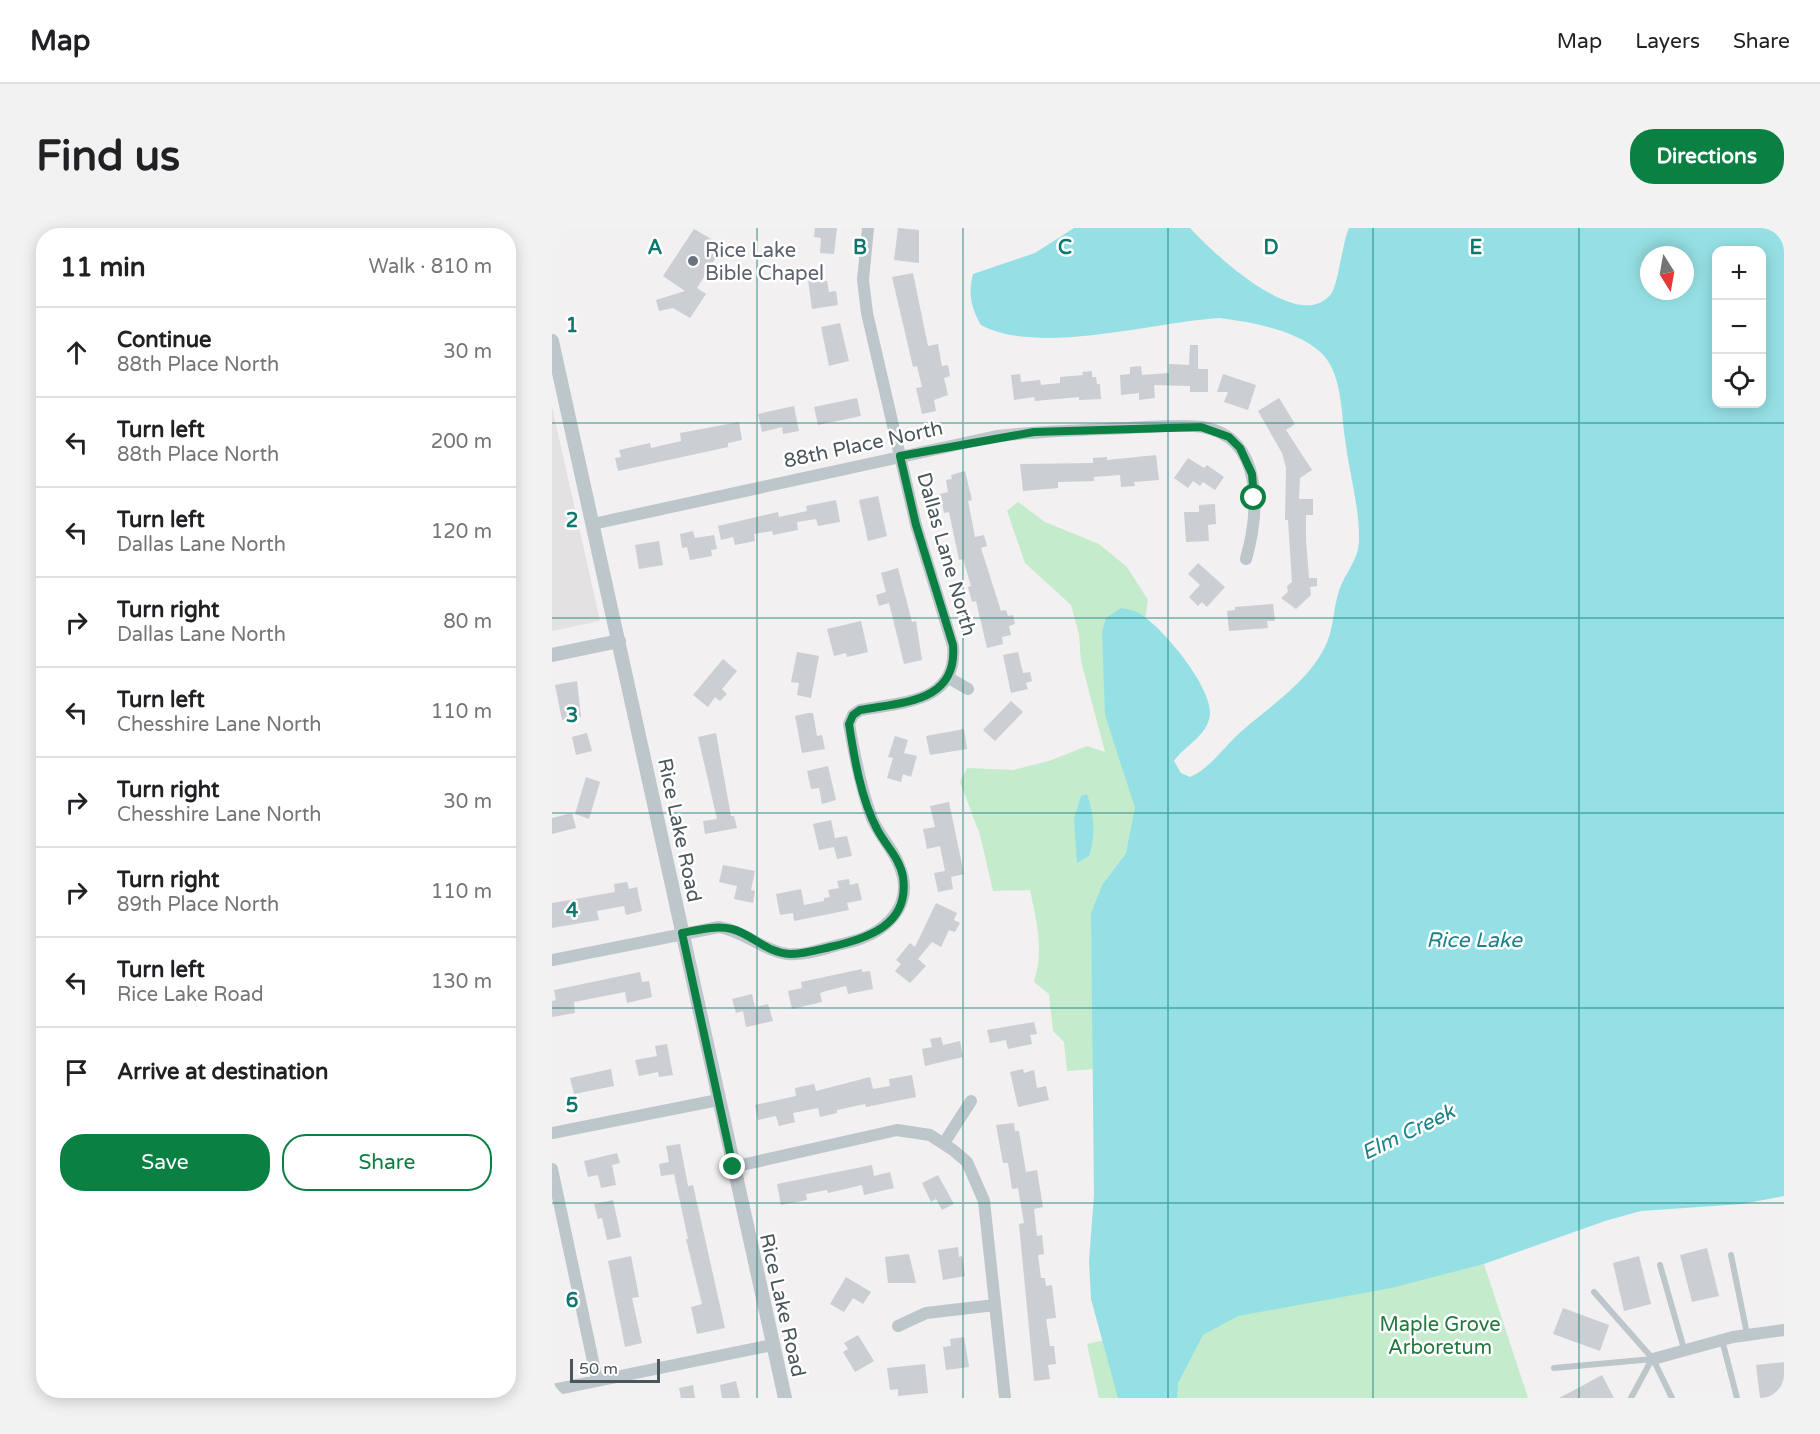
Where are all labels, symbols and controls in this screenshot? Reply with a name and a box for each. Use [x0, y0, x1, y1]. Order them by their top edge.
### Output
text: Map [30, 24, 90, 58]
text: Map [1557, 29, 1602, 54]
text: Layers [1635, 29, 1700, 54]
text: Share [1733, 29, 1790, 54]
button: Directions [1630, 129, 1784, 184]
text: Find us [36, 131, 180, 182]
text: A [648, 236, 663, 260]
text: B [853, 236, 867, 260]
text: C [1058, 236, 1072, 260]
text: D [1263, 236, 1279, 260]
text: E [1470, 236, 1483, 260]
place label: Rice Lake Bible Chapel [705, 239, 824, 286]
north arrow [1640, 246, 1694, 300]
map controls [1712, 246, 1766, 408]
button: + [1712, 246, 1766, 300]
text: 11 min [60, 252, 146, 283]
marker: Rice Lake Bible Chapel [686, 254, 700, 268]
text: Walk · 810 m [369, 255, 492, 279]
button: − [1712, 300, 1766, 354]
text: 1 [566, 314, 578, 338]
text: Continue [117, 327, 212, 353]
icon: ahead [60, 336, 93, 369]
text: 30 m [443, 340, 492, 364]
text: 88th Place North [117, 353, 279, 377]
button: locate [1712, 354, 1766, 408]
street label: 88th Place North [781, 416, 945, 474]
text: Turn left [117, 417, 205, 443]
icon: left [60, 426, 93, 459]
text: 200 m [431, 430, 492, 454]
text: 88th Place North [117, 443, 279, 467]
street label: Dallas Lane North [911, 470, 981, 639]
route start [1240, 484, 1266, 510]
text: Turn left [117, 507, 205, 533]
text: 2 [566, 509, 578, 533]
icon: left [60, 516, 93, 549]
text: 120 m [431, 520, 492, 544]
text: Dallas Lane North [117, 533, 286, 557]
text: Turn right [117, 597, 219, 623]
icon: right [60, 606, 93, 639]
text: 80 m [443, 610, 492, 634]
text: Dallas Lane North [117, 623, 286, 647]
text: Turn left [117, 687, 205, 713]
icon: left [60, 696, 93, 729]
text: 110 m [431, 700, 492, 724]
text: 3 [566, 704, 578, 728]
text: Chesshire Lane North [117, 713, 322, 737]
street label: Rice Lake Road [652, 756, 706, 904]
text: Turn right [117, 777, 219, 803]
icon: right [60, 786, 93, 819]
text: 30 m [443, 790, 492, 814]
text: Chesshire Lane North [117, 803, 322, 827]
text: Turn right [117, 867, 219, 893]
icon: right [60, 876, 93, 909]
text: 110 m [431, 880, 492, 904]
text: 89th Place North [117, 893, 279, 917]
text: 4 [566, 899, 579, 923]
water label: Rice Lake [1426, 928, 1523, 953]
text: Turn left [117, 957, 205, 983]
icon: left [60, 966, 93, 999]
text: 130 m [431, 970, 492, 994]
text: Rice Lake Road [117, 983, 264, 1007]
icon: arrive [60, 1056, 93, 1089]
text: Arrive at destination [117, 1059, 328, 1085]
text: 5 [566, 1094, 578, 1118]
water label: Elm Creek [1357, 1098, 1460, 1166]
button: Save [60, 1134, 270, 1191]
button: Share [282, 1134, 492, 1191]
route end [719, 1153, 745, 1179]
street label: Rice Lake Road [754, 1231, 810, 1379]
text: 6 [566, 1289, 578, 1313]
park label: Maple Grove Arboretum [1380, 1313, 1500, 1360]
scale bar [570, 1356, 660, 1384]
text: 50 m [579, 1359, 618, 1379]

